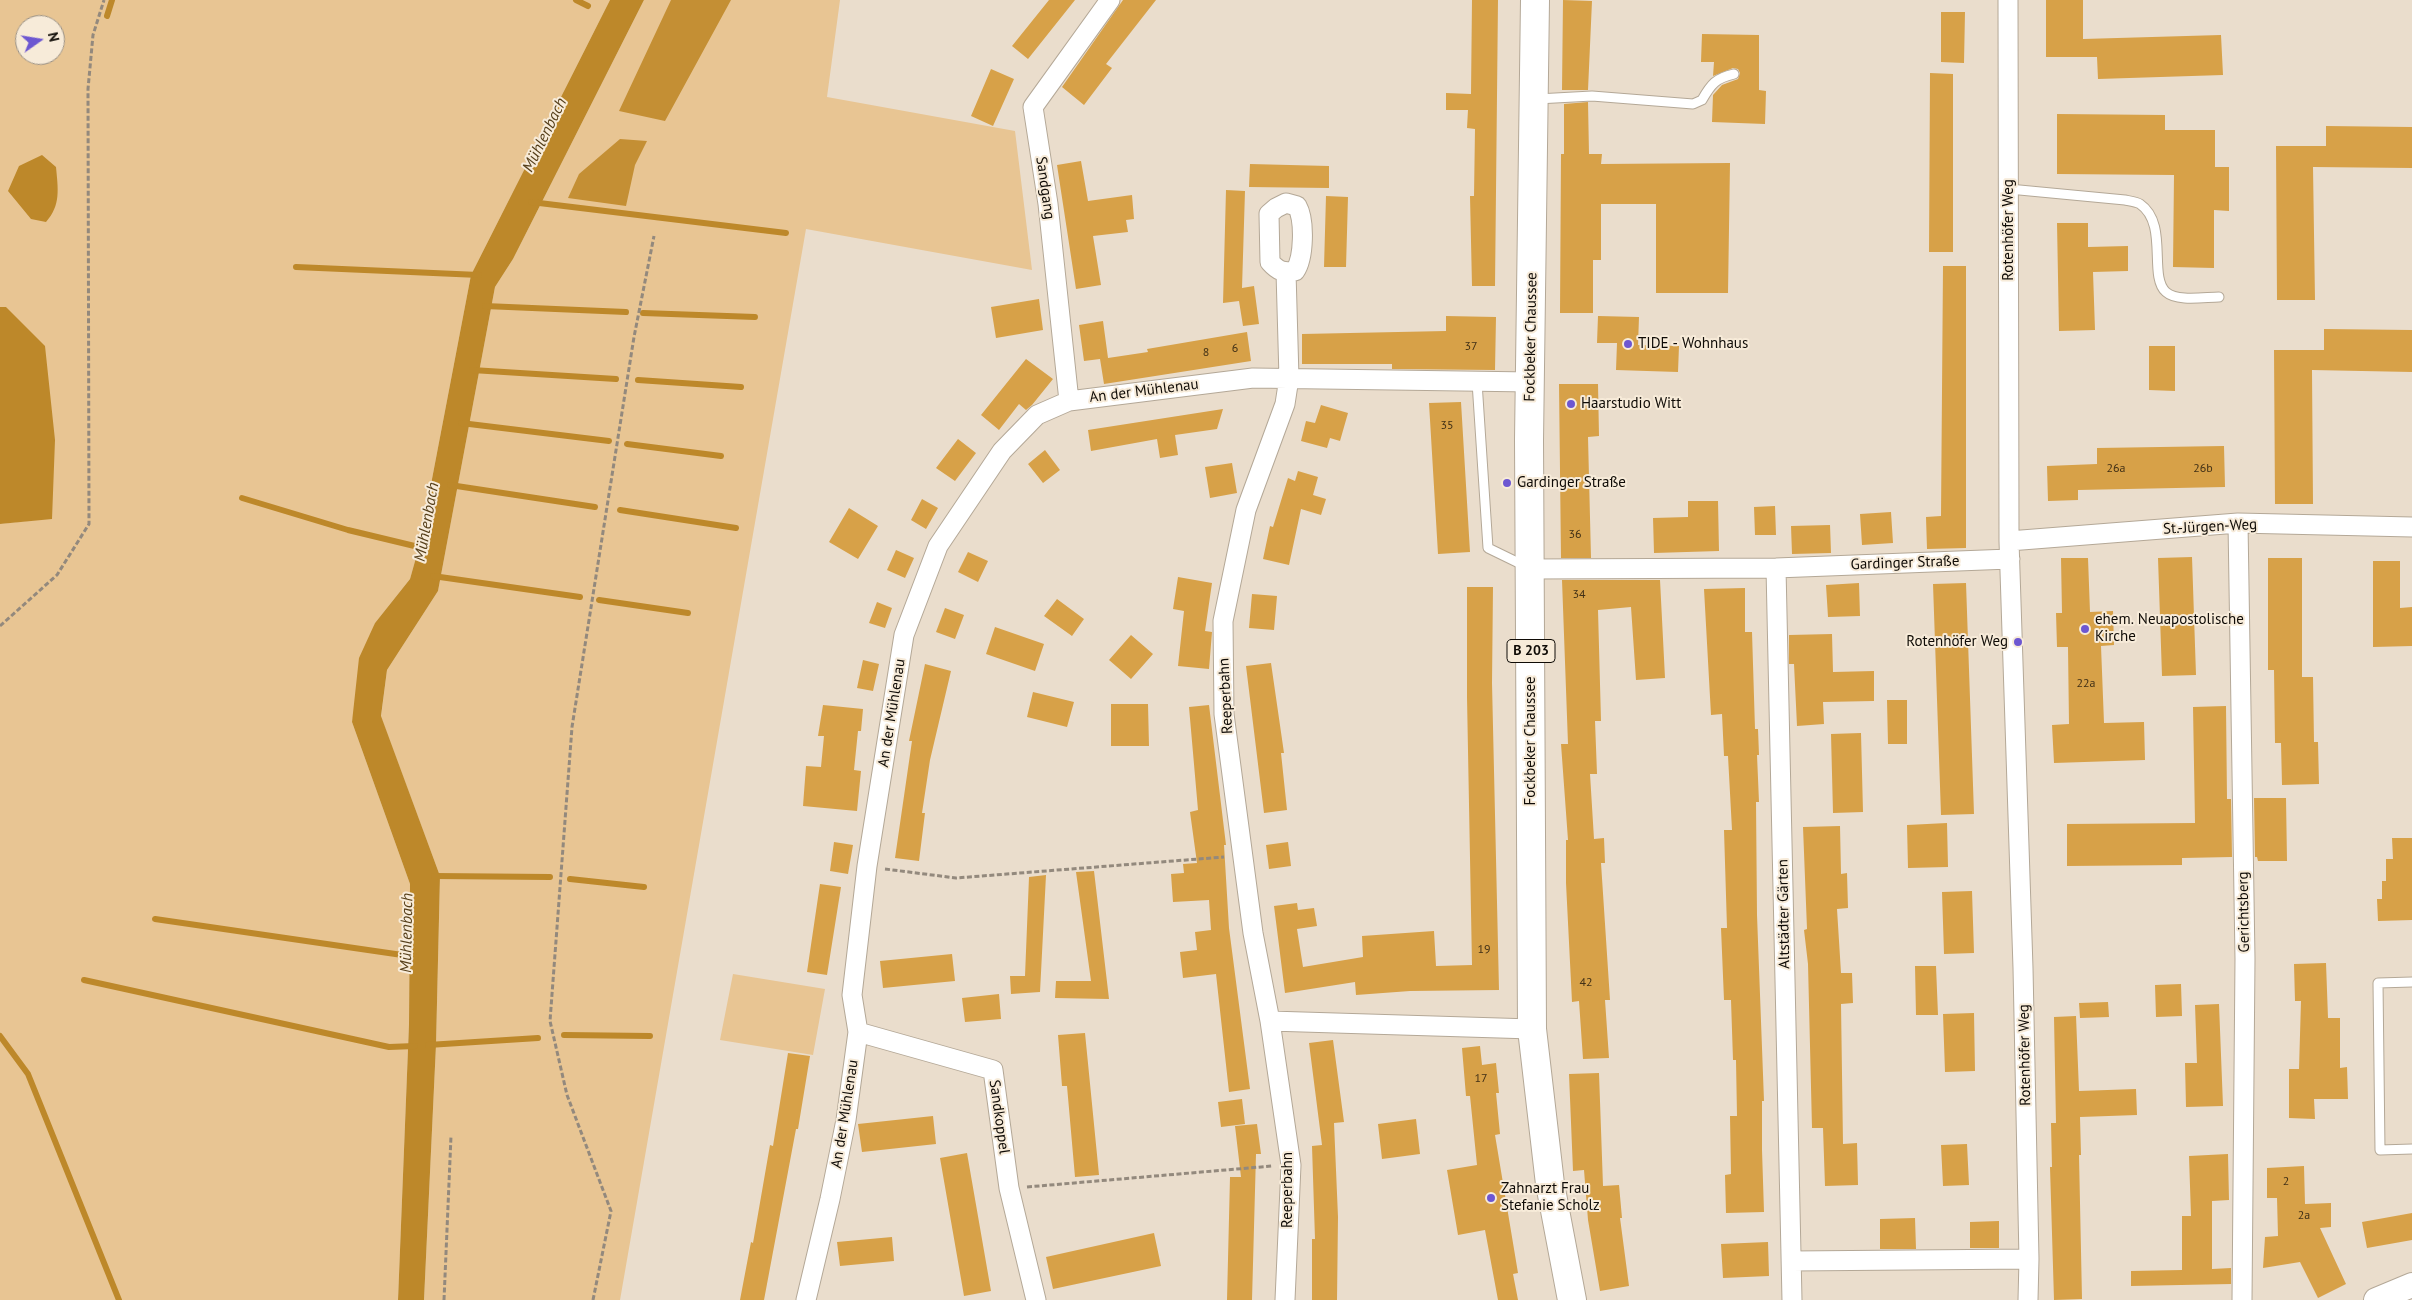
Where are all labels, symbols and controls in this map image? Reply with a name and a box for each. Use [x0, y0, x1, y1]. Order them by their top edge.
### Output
north arrow [15, 15, 65, 65]
text: N [44, 30, 63, 43]
water label: Mühlenbach [519, 95, 571, 175]
street label: Sandgang [1032, 155, 1058, 221]
street label: Rotenhöfer Weg [2000, 179, 2018, 281]
street label: Fockbeker Chaussee [1521, 272, 1541, 402]
place label: TIDE - Wohnhaus [1638, 335, 1748, 353]
marker: TIDE - Wohnhaus [1622, 338, 1634, 350]
house number: 37 [1464, 340, 1478, 354]
house number: 6 [1232, 342, 1238, 356]
house number: 8 [1203, 346, 1209, 360]
street label: An der Mühlenau [1088, 375, 1200, 407]
place label: Haarstudio Witt [1581, 395, 1681, 413]
marker: Haarstudio Witt [1565, 398, 1577, 410]
house number: 35 [1440, 419, 1454, 433]
house number: 26a [2106, 462, 2126, 476]
house number: 26b [2193, 462, 2213, 476]
place label: Gardinger Straße [1517, 474, 1626, 492]
marker: Gardinger Straße [1501, 477, 1513, 489]
water label: Mühlenbach [411, 481, 443, 563]
street label: St.-Jürgen-Weg [2163, 516, 2257, 538]
house number: 36 [1568, 528, 1582, 542]
street label: Gardinger Straße [1850, 552, 1960, 574]
house number: 34 [1572, 588, 1586, 602]
place label: ehem. Neuapostolische Kirche [2095, 611, 2244, 646]
marker: ehem. Neuapostolische Kirche [2079, 623, 2091, 635]
place label: Rotenhöfer Weg [1906, 633, 2008, 651]
marker: Rotenhöfer Weg [2012, 636, 2024, 648]
road number: B 203 [1507, 640, 1555, 662]
street label: An der Mühlenau [875, 657, 909, 769]
street label: Reeperbahn [1215, 658, 1237, 734]
street label: Fockbeker Chaussee [1522, 676, 1540, 806]
house number: 22a [2076, 677, 2096, 691]
street label: Altstädter Gärten [1774, 859, 1794, 969]
street label: Gerichtsberg [2234, 871, 2254, 953]
water label: Mühlenbach [397, 893, 417, 973]
house number: 19 [1477, 943, 1491, 957]
house number: 42 [1579, 976, 1593, 990]
street label: Rotenhöfer Weg [2015, 1004, 2035, 1106]
street label: An der Mühlenau [828, 1058, 862, 1170]
house number: 17 [1474, 1072, 1488, 1086]
street label: Sandkoppel [985, 1079, 1013, 1155]
street label: Reeperbahn [1279, 1152, 1297, 1228]
house number: 2 [2283, 1175, 2289, 1189]
place label: Zahnarzt Frau Stefanie Scholz [1501, 1180, 1600, 1215]
marker: Zahnarzt Frau Stefanie Scholz [1485, 1192, 1497, 1204]
house number: 2a [2298, 1209, 2310, 1223]

